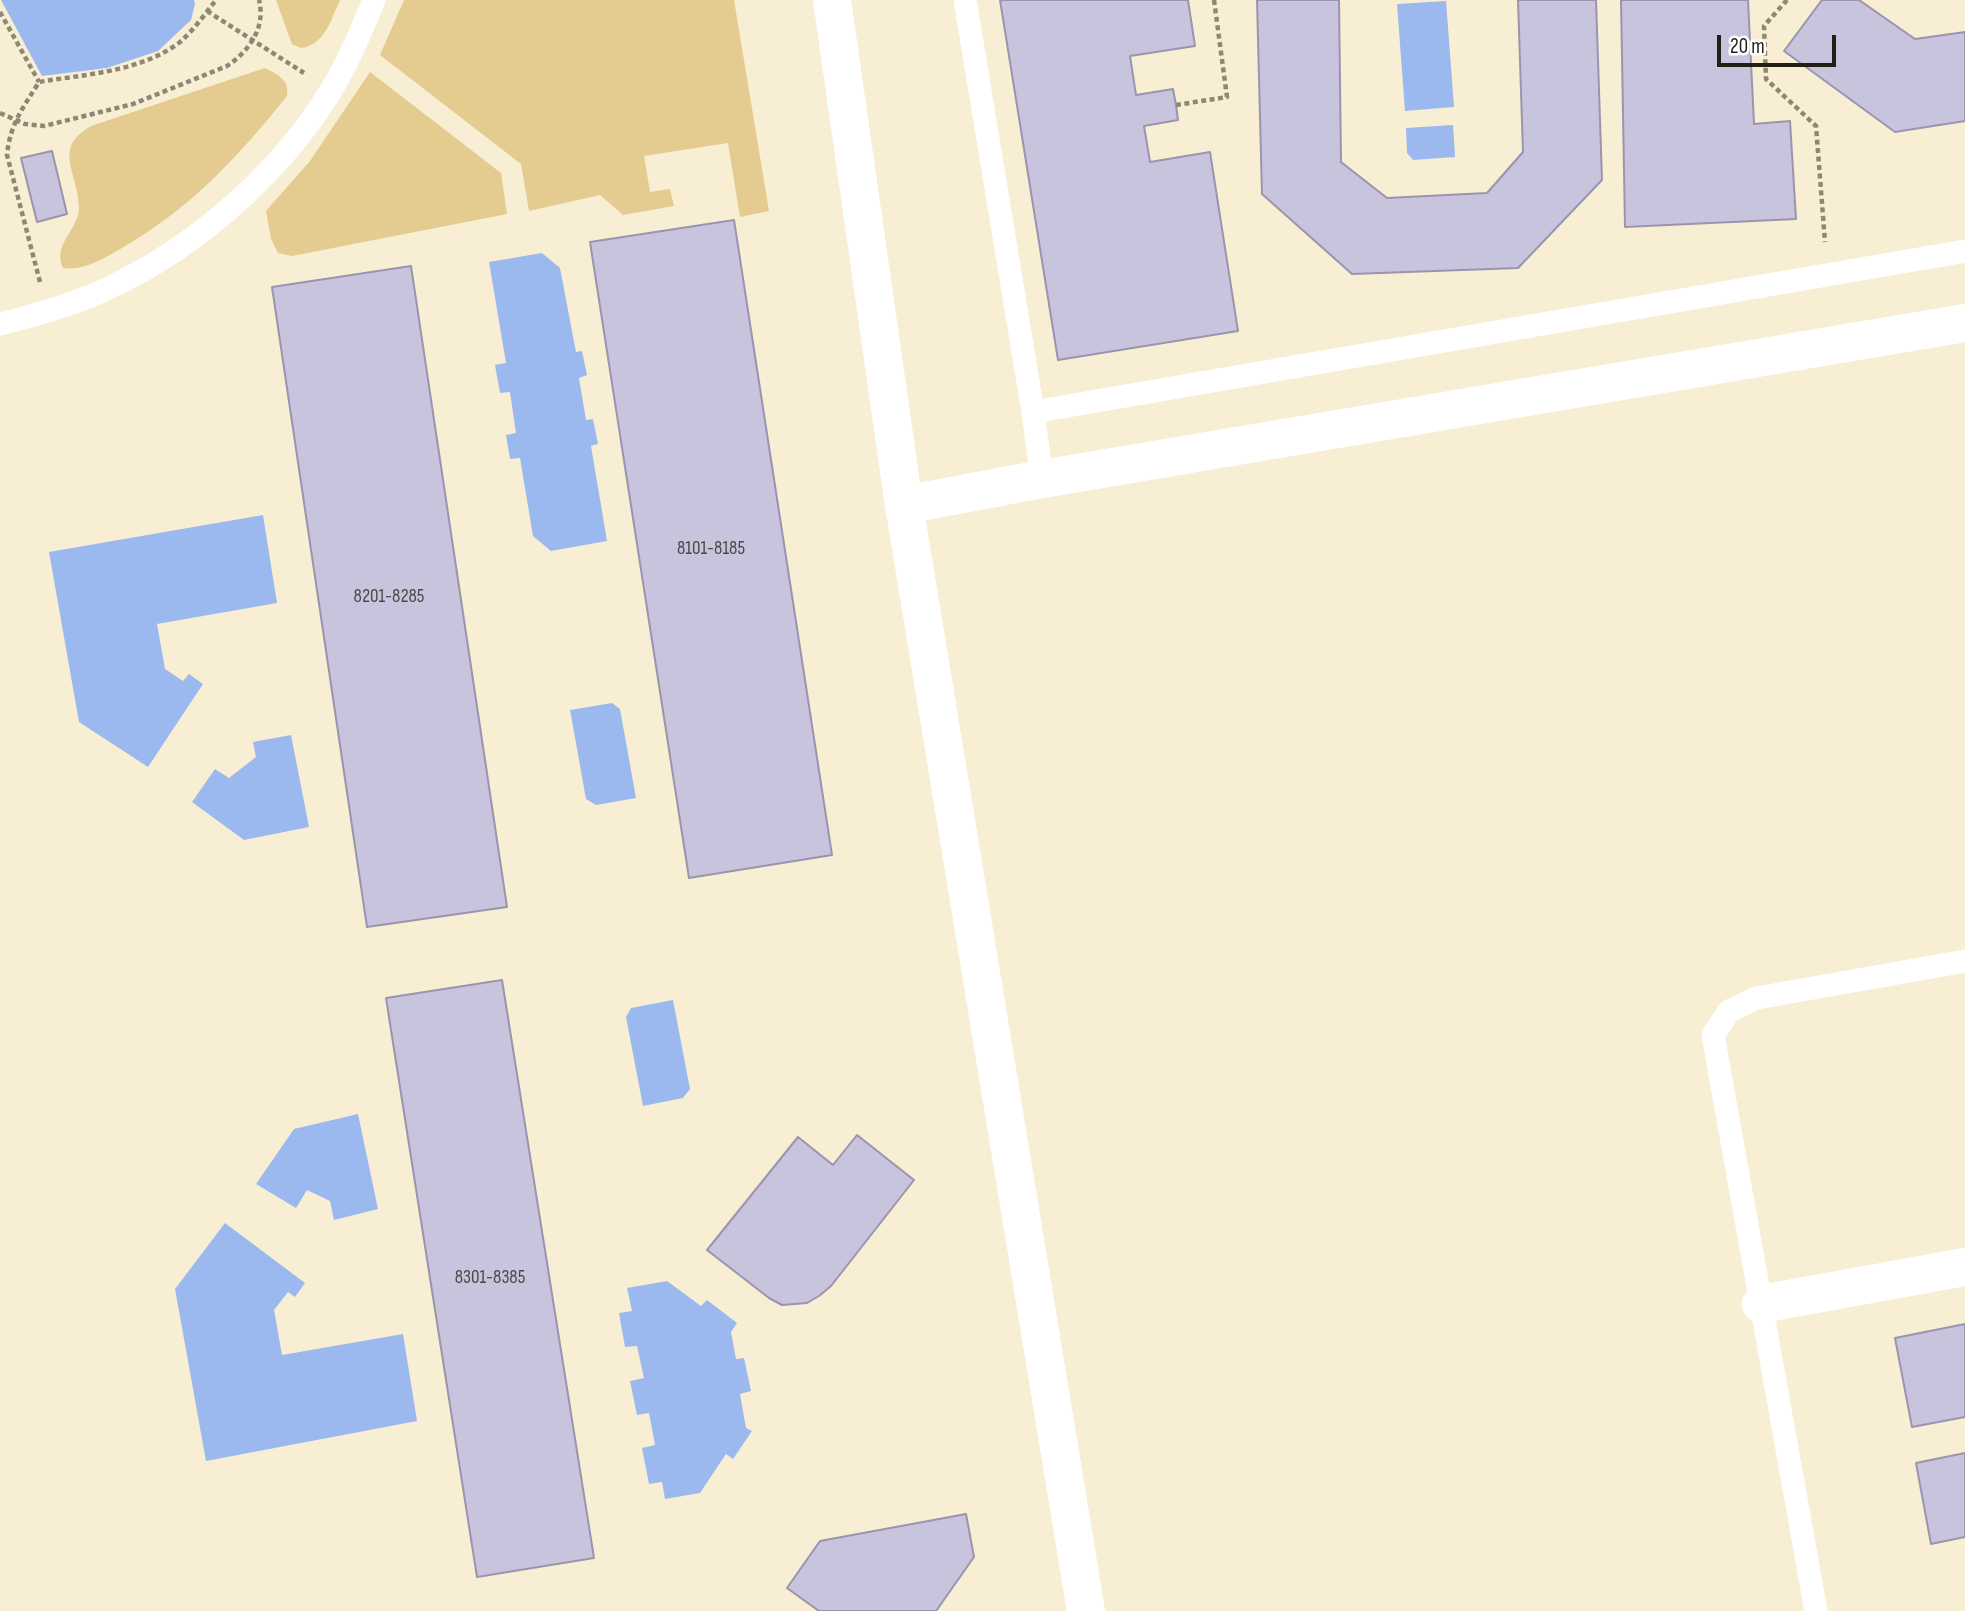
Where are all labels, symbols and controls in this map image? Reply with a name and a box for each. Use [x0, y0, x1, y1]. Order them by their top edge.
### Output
scale bar [1720, 21, 1839, 65]
text: 20 m [1730, 34, 1765, 59]
house number: 8101-8185 [677, 538, 745, 560]
house number: 8201-8285 [354, 586, 424, 608]
house number: 8301-8385 [455, 1267, 525, 1289]

